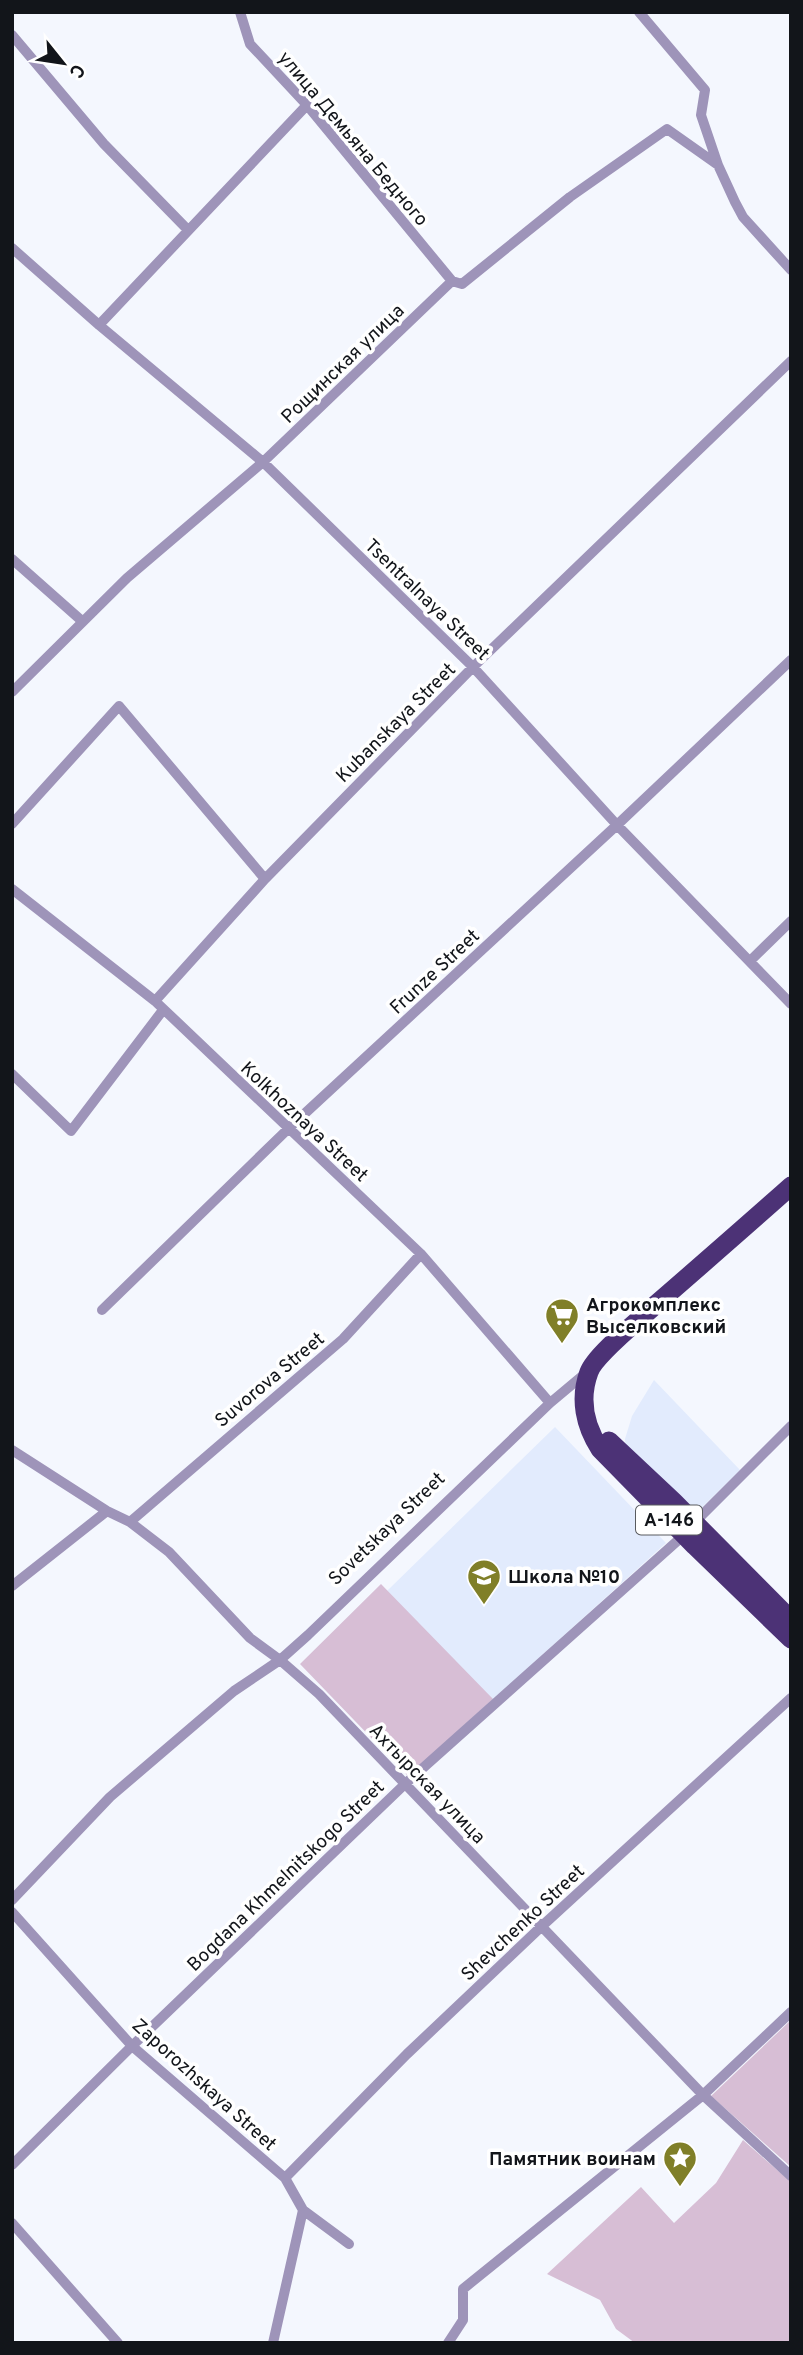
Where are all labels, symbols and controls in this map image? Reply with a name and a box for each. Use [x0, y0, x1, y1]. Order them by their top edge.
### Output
north arrow [28, 28, 98, 98]
street label: улица Демьяна Бедного [272, 47, 433, 232]
text: С [63, 59, 89, 82]
street label: Рощинская улица [277, 300, 410, 429]
street label: Tsentralnaya Street [359, 535, 494, 666]
street label: Kubanskaya Street [331, 658, 461, 788]
street label: Frunze Street [385, 925, 485, 1020]
street label: Kolkhoznaya Street [235, 1057, 372, 1188]
place label: Агрокомплекс Выселковский [586, 1294, 726, 1340]
supermarket icon: Агрокомплекс Выселковский [543, 1296, 581, 1345]
street label: Suvorova Street [210, 1328, 330, 1433]
street label: Sovetskaya Street [324, 1468, 451, 1591]
road number: А-146 [636, 1506, 702, 1534]
school or university icon: Школа №10 [465, 1557, 503, 1606]
place label: Школа №10 [508, 1566, 620, 1590]
street label: Ахтырская улица [363, 1719, 490, 1849]
street label: Bogdana Khmelnitskogo Street [183, 1776, 390, 1977]
street label: Shevchenko Street [457, 1860, 590, 1987]
street label: Zaporozhskaya Street [126, 2014, 281, 2157]
place icon: Памятник воинам [661, 2139, 699, 2188]
place label: Памятник воинам [489, 2148, 656, 2172]

